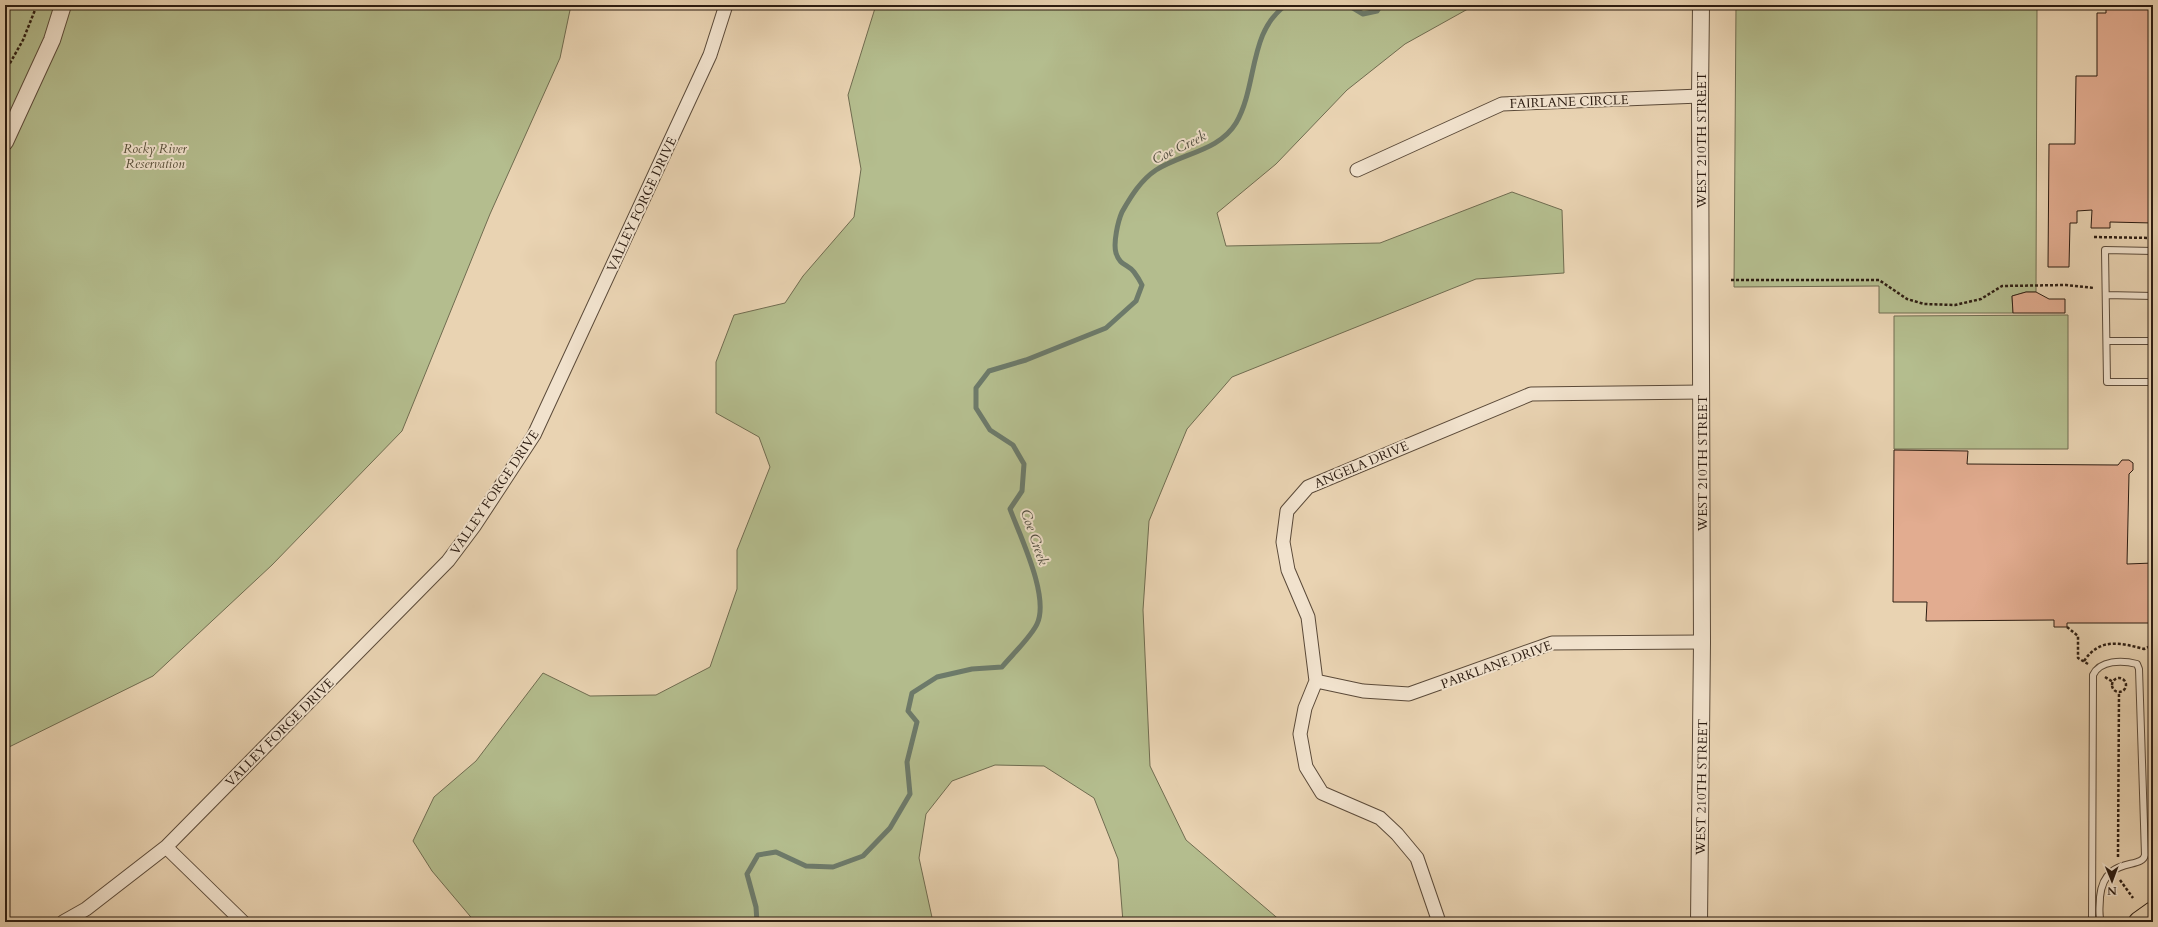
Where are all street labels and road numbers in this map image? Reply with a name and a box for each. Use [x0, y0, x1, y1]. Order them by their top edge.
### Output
street label: WEST 210TH STREET [1693, 71, 1711, 209]
street label: FAIRLANE CIRCLE [1509, 91, 1629, 113]
street label: VALLEY FORGE DRIVE [603, 134, 681, 275]
street label: WEST 210TH STREET [1694, 394, 1712, 532]
street label: VALLEY FORGE DRIVE [446, 427, 543, 558]
street label: ANGELA DRIVE [1311, 437, 1411, 493]
street label: PARKLANE DRIVE [1438, 636, 1554, 693]
street label: VALLEY FORGE DRIVE [221, 674, 338, 791]
street label: WEST 210TH STREET [1692, 718, 1712, 856]

